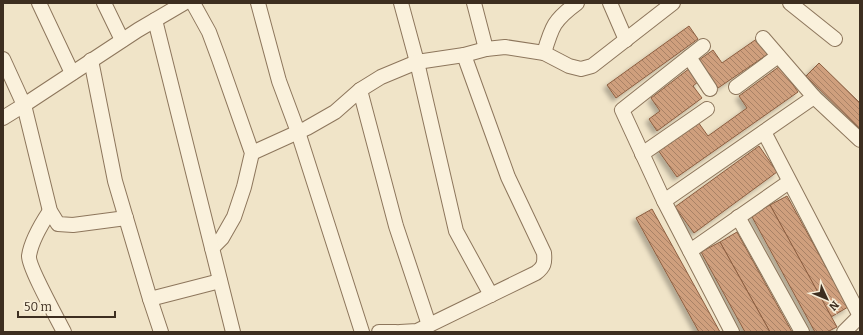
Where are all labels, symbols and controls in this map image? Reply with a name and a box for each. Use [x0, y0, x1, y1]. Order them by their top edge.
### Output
north arrow [807, 279, 847, 319]
scale bar [18, 293, 115, 319]
text: N [826, 298, 841, 314]
text: 50 m [24, 300, 53, 314]

